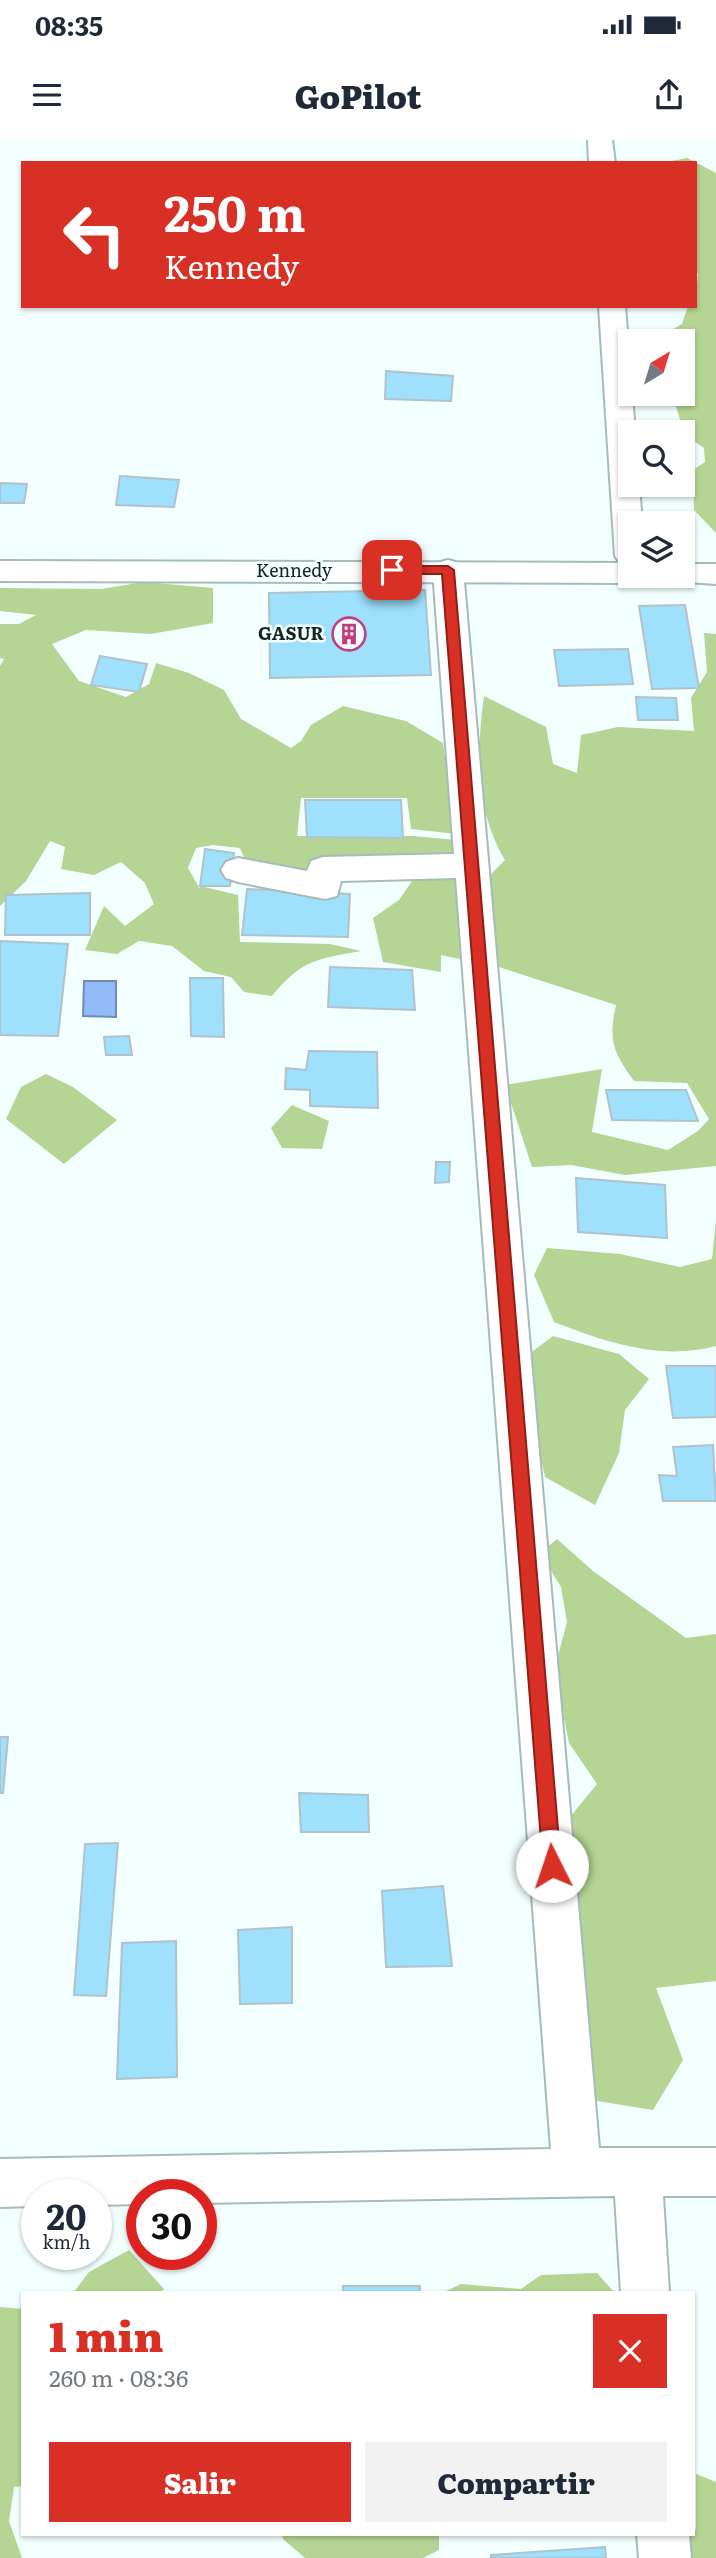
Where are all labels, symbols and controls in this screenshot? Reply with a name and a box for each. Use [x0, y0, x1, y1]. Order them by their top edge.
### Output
text: 08:35 [35, 5, 103, 44]
text: GoPilot [295, 71, 421, 119]
icon: menu [28, 76, 66, 114]
icon: share [650, 76, 688, 114]
text: 250 m [164, 174, 306, 247]
icon: left [49, 189, 140, 280]
text: Kennedy [164, 241, 299, 289]
north arrow [618, 329, 695, 406]
map controls [618, 329, 695, 588]
button: search [618, 420, 695, 497]
button: layers [618, 511, 695, 588]
pin [362, 540, 422, 600]
icon: arrive [373, 551, 411, 589]
street label: Kennedy [256, 556, 333, 583]
building icon: GASUR [330, 615, 368, 653]
place label: GASUR [258, 619, 325, 646]
position arrow [515, 1829, 589, 1903]
speed limit sign: 30 [126, 2179, 217, 2270]
text: 20 [46, 2189, 87, 2241]
text: km/h [43, 2228, 90, 2255]
text: 1 min [49, 2303, 164, 2365]
button: close [593, 2314, 667, 2388]
text: 260 m · 08:36 [49, 2360, 188, 2394]
button: Salir [49, 2442, 351, 2522]
button: Compartir [365, 2442, 667, 2522]

